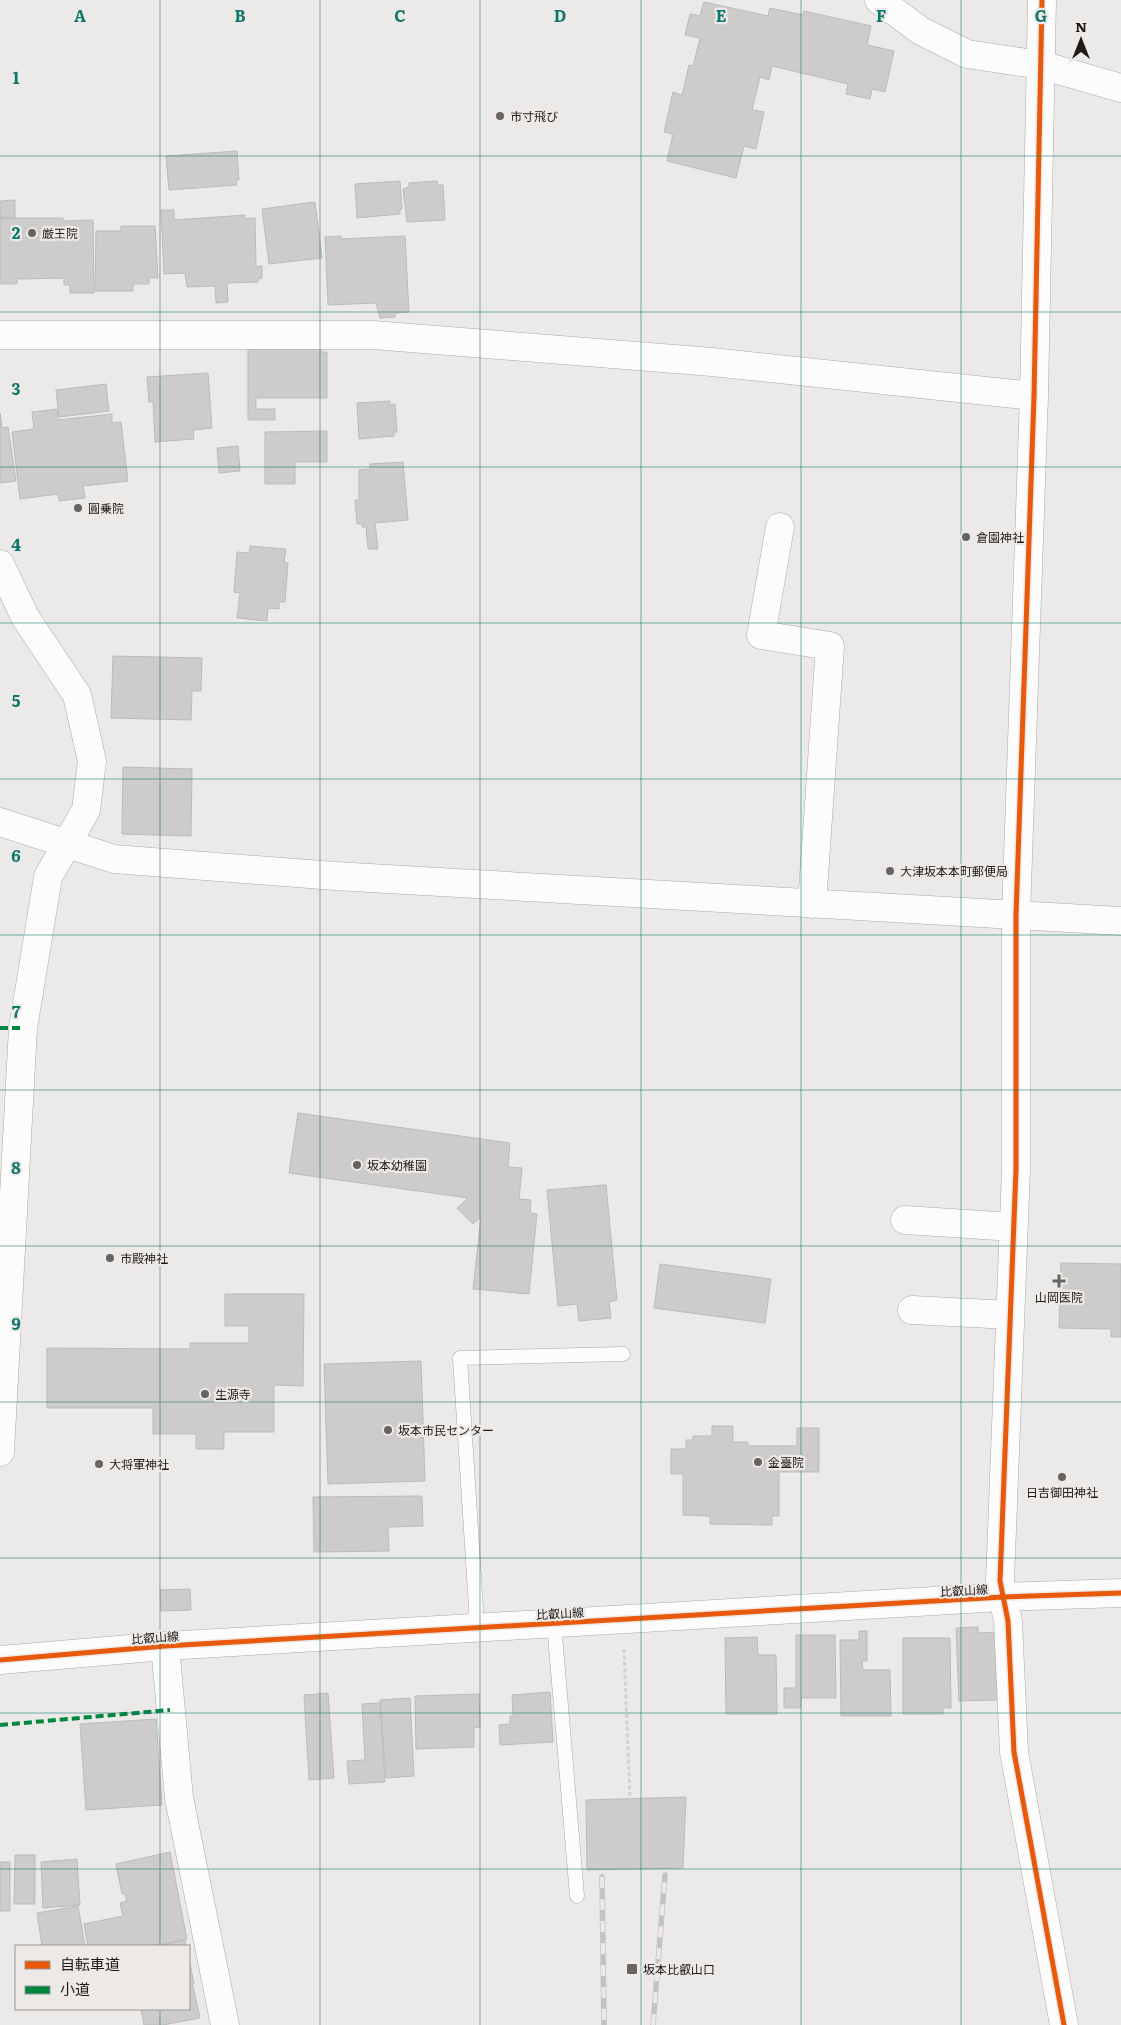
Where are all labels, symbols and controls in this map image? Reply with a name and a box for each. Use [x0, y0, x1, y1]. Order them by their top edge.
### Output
text: A [74, 3, 86, 27]
text: B [234, 3, 246, 27]
text: C [394, 3, 406, 27]
text: D [554, 3, 566, 27]
text: E [716, 3, 727, 27]
text: F [876, 3, 886, 27]
text: G [1035, 3, 1047, 27]
north arrow [1056, 15, 1106, 65]
text: N [1075, 16, 1087, 36]
text: 1 [13, 65, 20, 89]
place label: 市寸飛び [510, 107, 558, 125]
marker: 市寸飛び [494, 110, 506, 122]
text: 2 [12, 220, 21, 244]
place label: 厳王院 [42, 224, 78, 242]
marker: 厳王院 [26, 227, 38, 239]
text: 3 [12, 376, 21, 400]
place label: 圓乗院 [88, 499, 124, 517]
marker: 圓乗院 [72, 502, 84, 514]
place label: 倉園神社 [976, 528, 1024, 546]
marker: 倉園神社 [960, 531, 972, 543]
text: 4 [11, 532, 21, 556]
text: 5 [12, 688, 21, 712]
text: 6 [11, 843, 21, 867]
place label: 大津坂本本町郵便局 [900, 862, 1008, 880]
marker: 大津坂本本町郵便局 [884, 865, 896, 877]
text: 7 [12, 999, 21, 1023]
text: 8 [11, 1155, 21, 1179]
place label: 坂本幼稚園 [367, 1156, 427, 1174]
marker: 坂本幼稚園 [351, 1159, 363, 1171]
place label: 市殿神社 [120, 1249, 168, 1267]
marker: 市殿神社 [104, 1252, 116, 1264]
marker: 山岡医院 [1052, 1274, 1066, 1288]
place label: 山岡医院 [1035, 1288, 1083, 1306]
text: 9 [11, 1311, 21, 1335]
place label: 生源寺 [215, 1385, 251, 1403]
marker: 生源寺 [199, 1388, 211, 1400]
place label: 坂本市民センター [398, 1421, 494, 1439]
marker: 坂本市民センター [382, 1424, 394, 1436]
place label: 金臺院 [768, 1453, 804, 1471]
place label: 大将軍神社 [109, 1455, 169, 1473]
marker: 金臺院 [752, 1456, 764, 1468]
marker: 大将軍神社 [93, 1458, 105, 1470]
marker: 日吉御田神社 [1056, 1471, 1068, 1483]
place label: 日吉御田神社 [1026, 1483, 1098, 1501]
street label: 比叡山線 [940, 1580, 988, 1600]
street label: 比叡山線 [536, 1603, 584, 1623]
street label: 比叡山線 [130, 1626, 180, 1648]
legend [15, 1945, 190, 2010]
text: 自転車道 [60, 1952, 120, 1975]
place label: 坂本比叡山口 [643, 1960, 715, 1978]
marker: 坂本比叡山口 [625, 1962, 639, 1976]
text: 小道 [60, 1977, 90, 2000]

